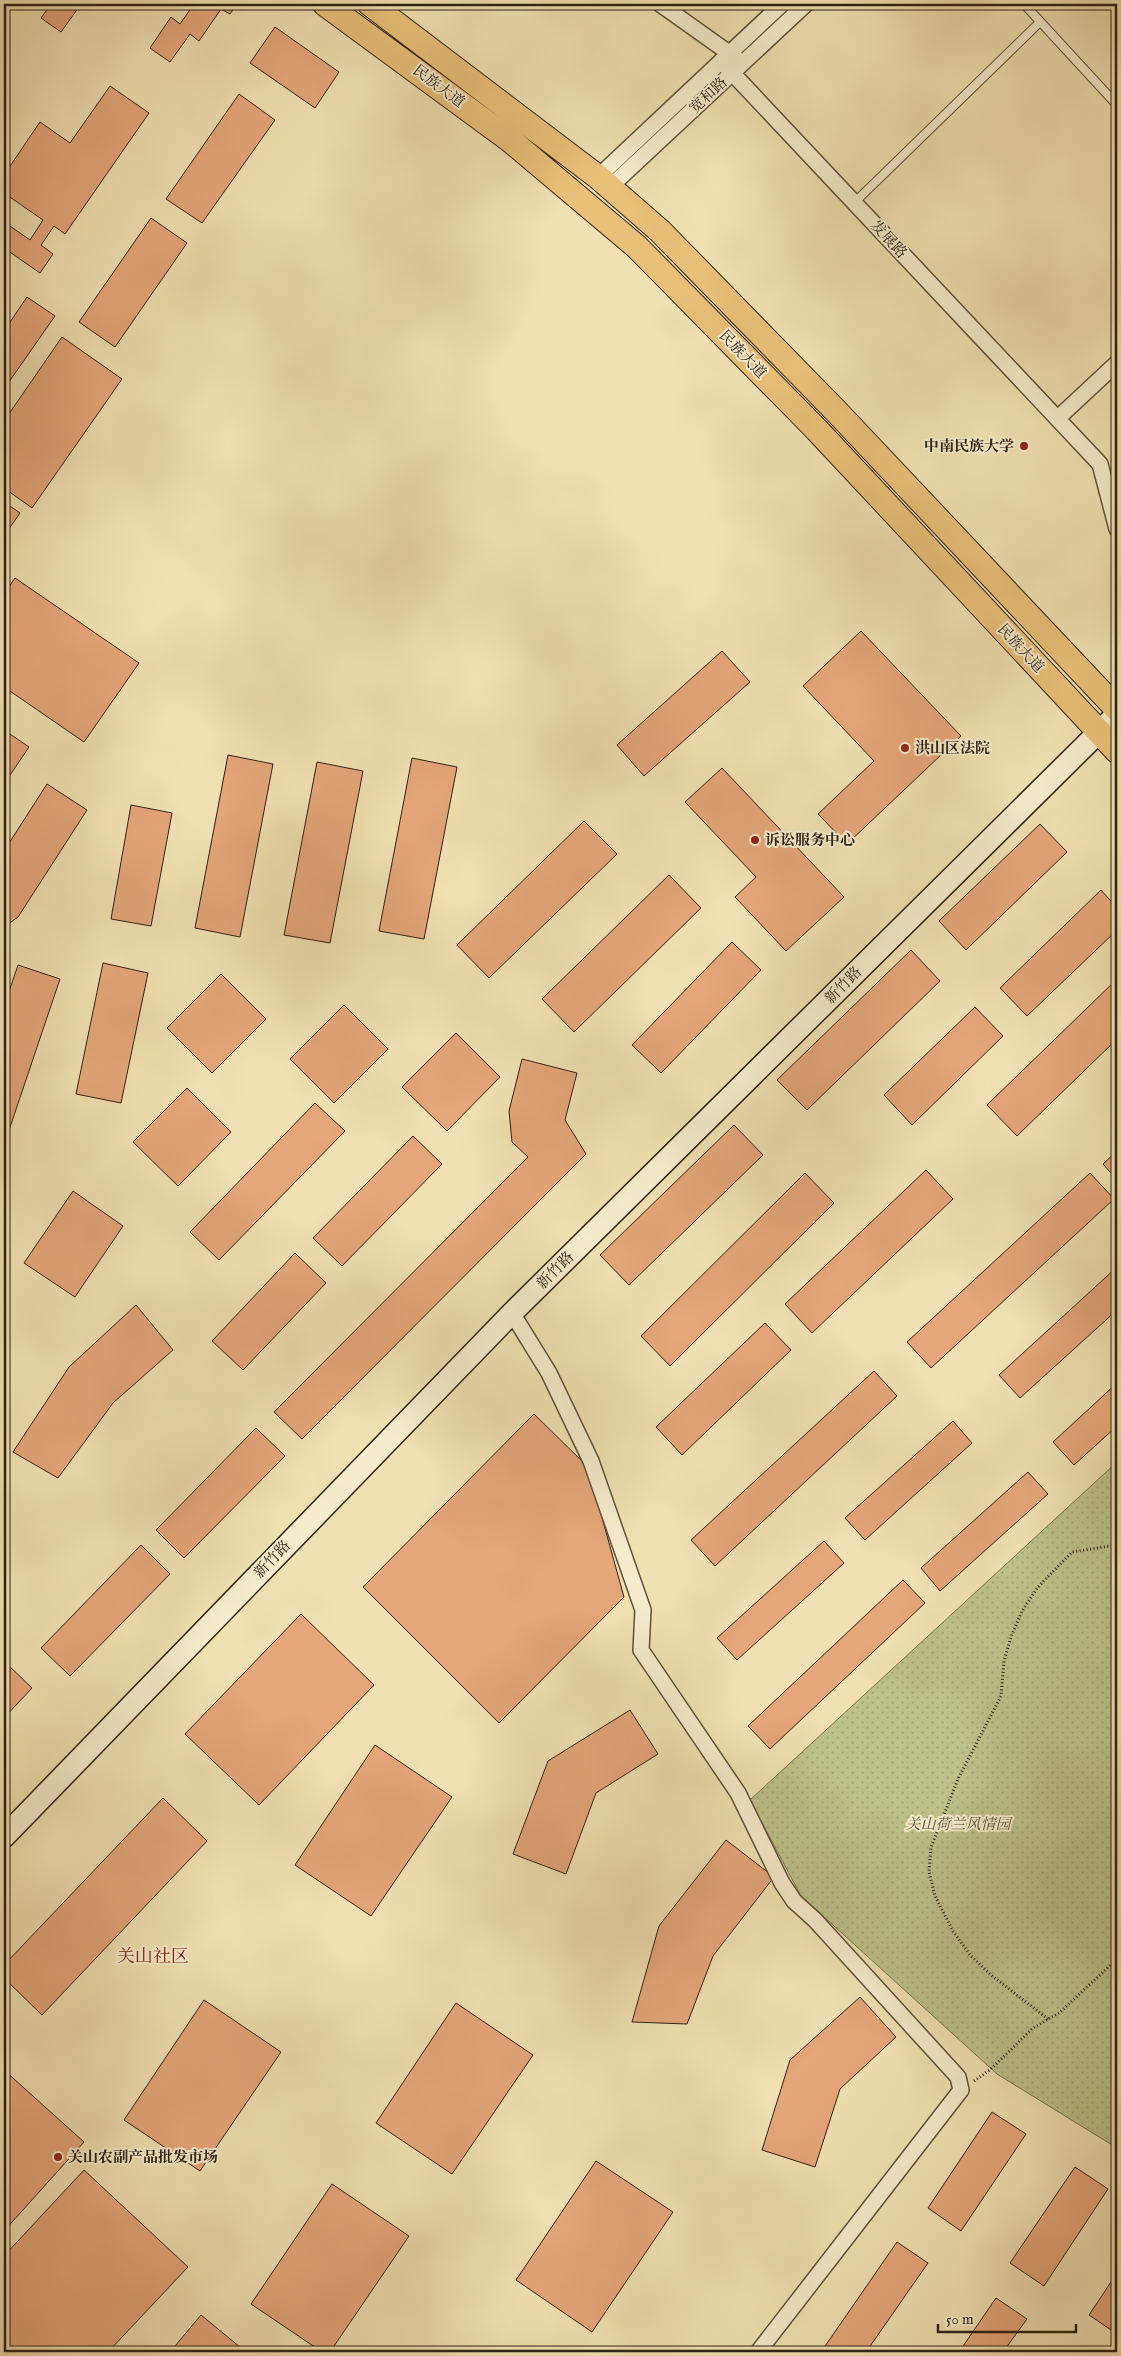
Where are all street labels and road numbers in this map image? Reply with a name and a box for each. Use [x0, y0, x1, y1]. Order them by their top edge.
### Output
street label: 民族大道 [409, 61, 468, 112]
street label: 宽和路 [685, 73, 731, 118]
street label: 发展路 [866, 216, 911, 262]
street label: 民族大道 [715, 326, 770, 383]
street label: 民族大道 [993, 620, 1048, 677]
street label: 新竹路 [821, 963, 866, 1008]
street label: 新竹路 [533, 1248, 578, 1293]
street label: 新竹路 [250, 1537, 295, 1582]

